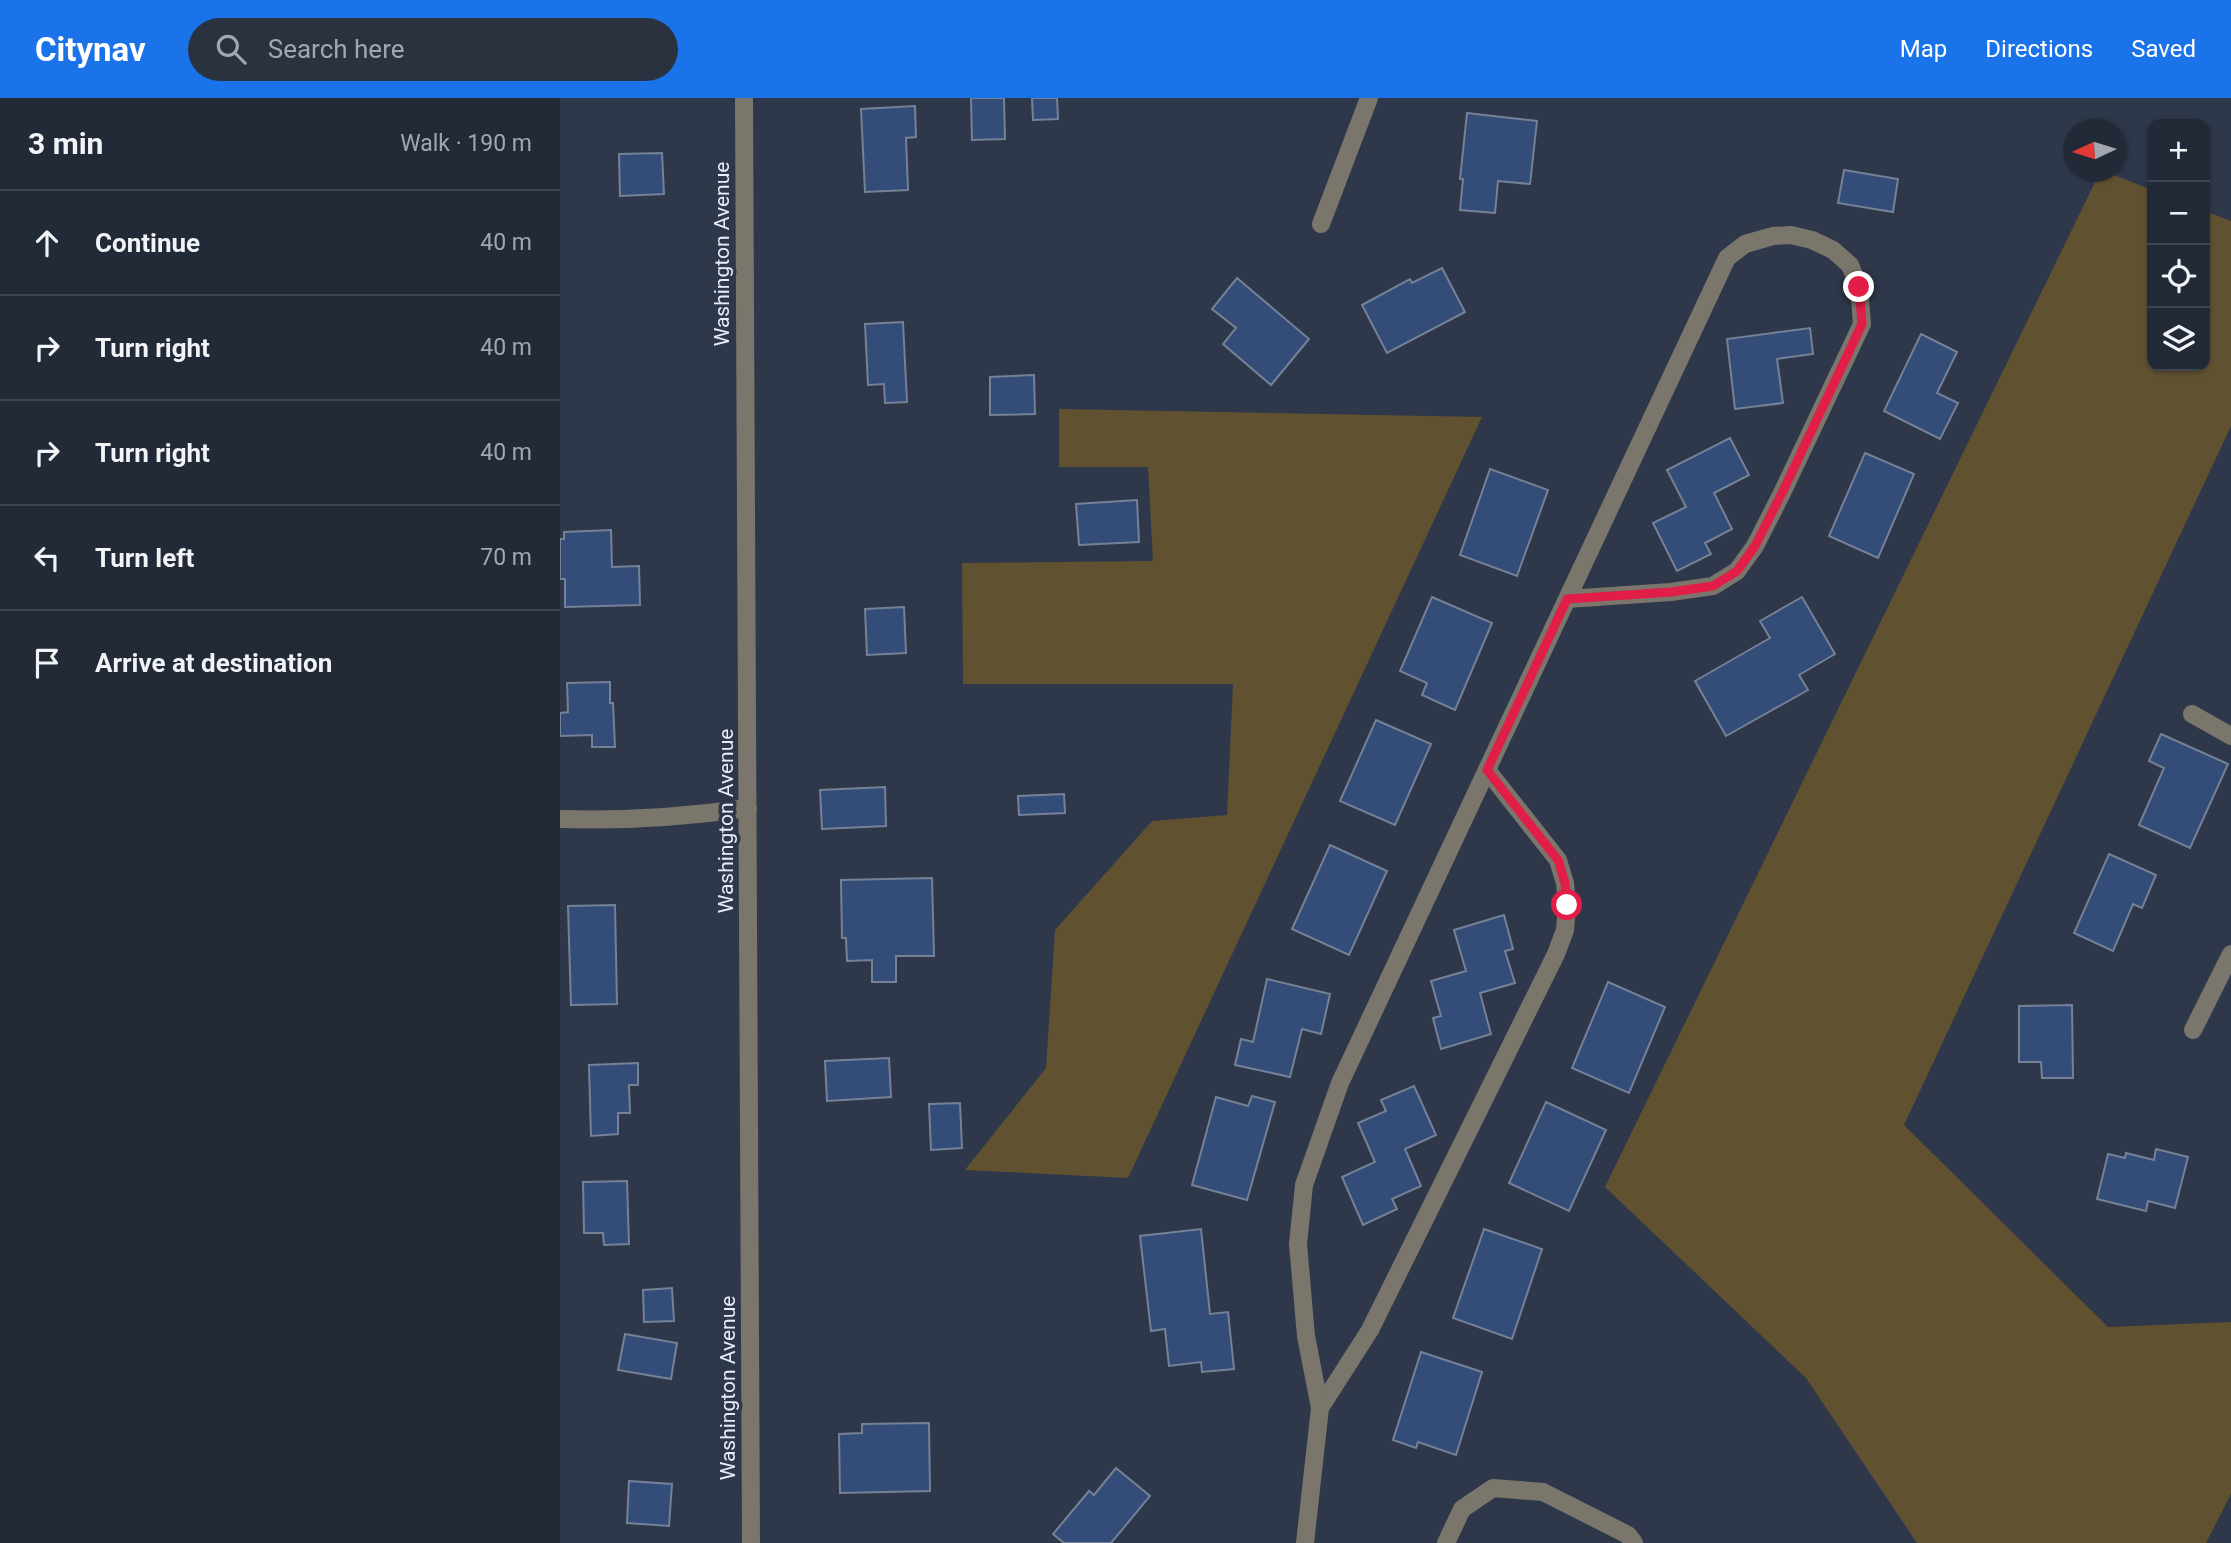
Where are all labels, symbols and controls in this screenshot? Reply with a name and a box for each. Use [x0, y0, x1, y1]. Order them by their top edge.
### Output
search box [188, 18, 678, 81]
text: Citynav [35, 30, 146, 69]
icon: search [212, 30, 250, 68]
text: Search here [268, 34, 405, 64]
text: Map [1900, 35, 1947, 63]
text: Directions [1985, 35, 2093, 63]
text: Saved [2131, 35, 2196, 63]
north arrow [2063, 119, 2126, 182]
map controls [2147, 119, 2210, 371]
button: + [2147, 119, 2210, 182]
text: 3 min [28, 126, 103, 161]
text: Walk · 190 m [400, 130, 532, 157]
street label: Washington Avenue [710, 162, 734, 346]
button: − [2147, 182, 2210, 245]
icon: ahead [28, 224, 66, 262]
text: Continue [95, 228, 200, 258]
text: 40 m [480, 229, 532, 256]
button: locate [2147, 245, 2210, 308]
route end [1843, 271, 1874, 302]
button: layers [2147, 308, 2210, 371]
icon: right [28, 329, 66, 367]
text: Turn right [95, 333, 210, 363]
text: 40 m [480, 334, 532, 361]
icon: right [28, 434, 66, 472]
text: Turn right [95, 438, 210, 468]
text: 40 m [480, 439, 532, 466]
icon: left [28, 539, 66, 577]
text: Turn left [95, 543, 194, 573]
text: 70 m [480, 544, 532, 571]
icon: arrive [28, 644, 66, 682]
text: Arrive at destination [95, 648, 332, 678]
street label: Washington Avenue [714, 729, 738, 913]
route start [1551, 889, 1582, 920]
street label: Washington Avenue [716, 1296, 740, 1480]

